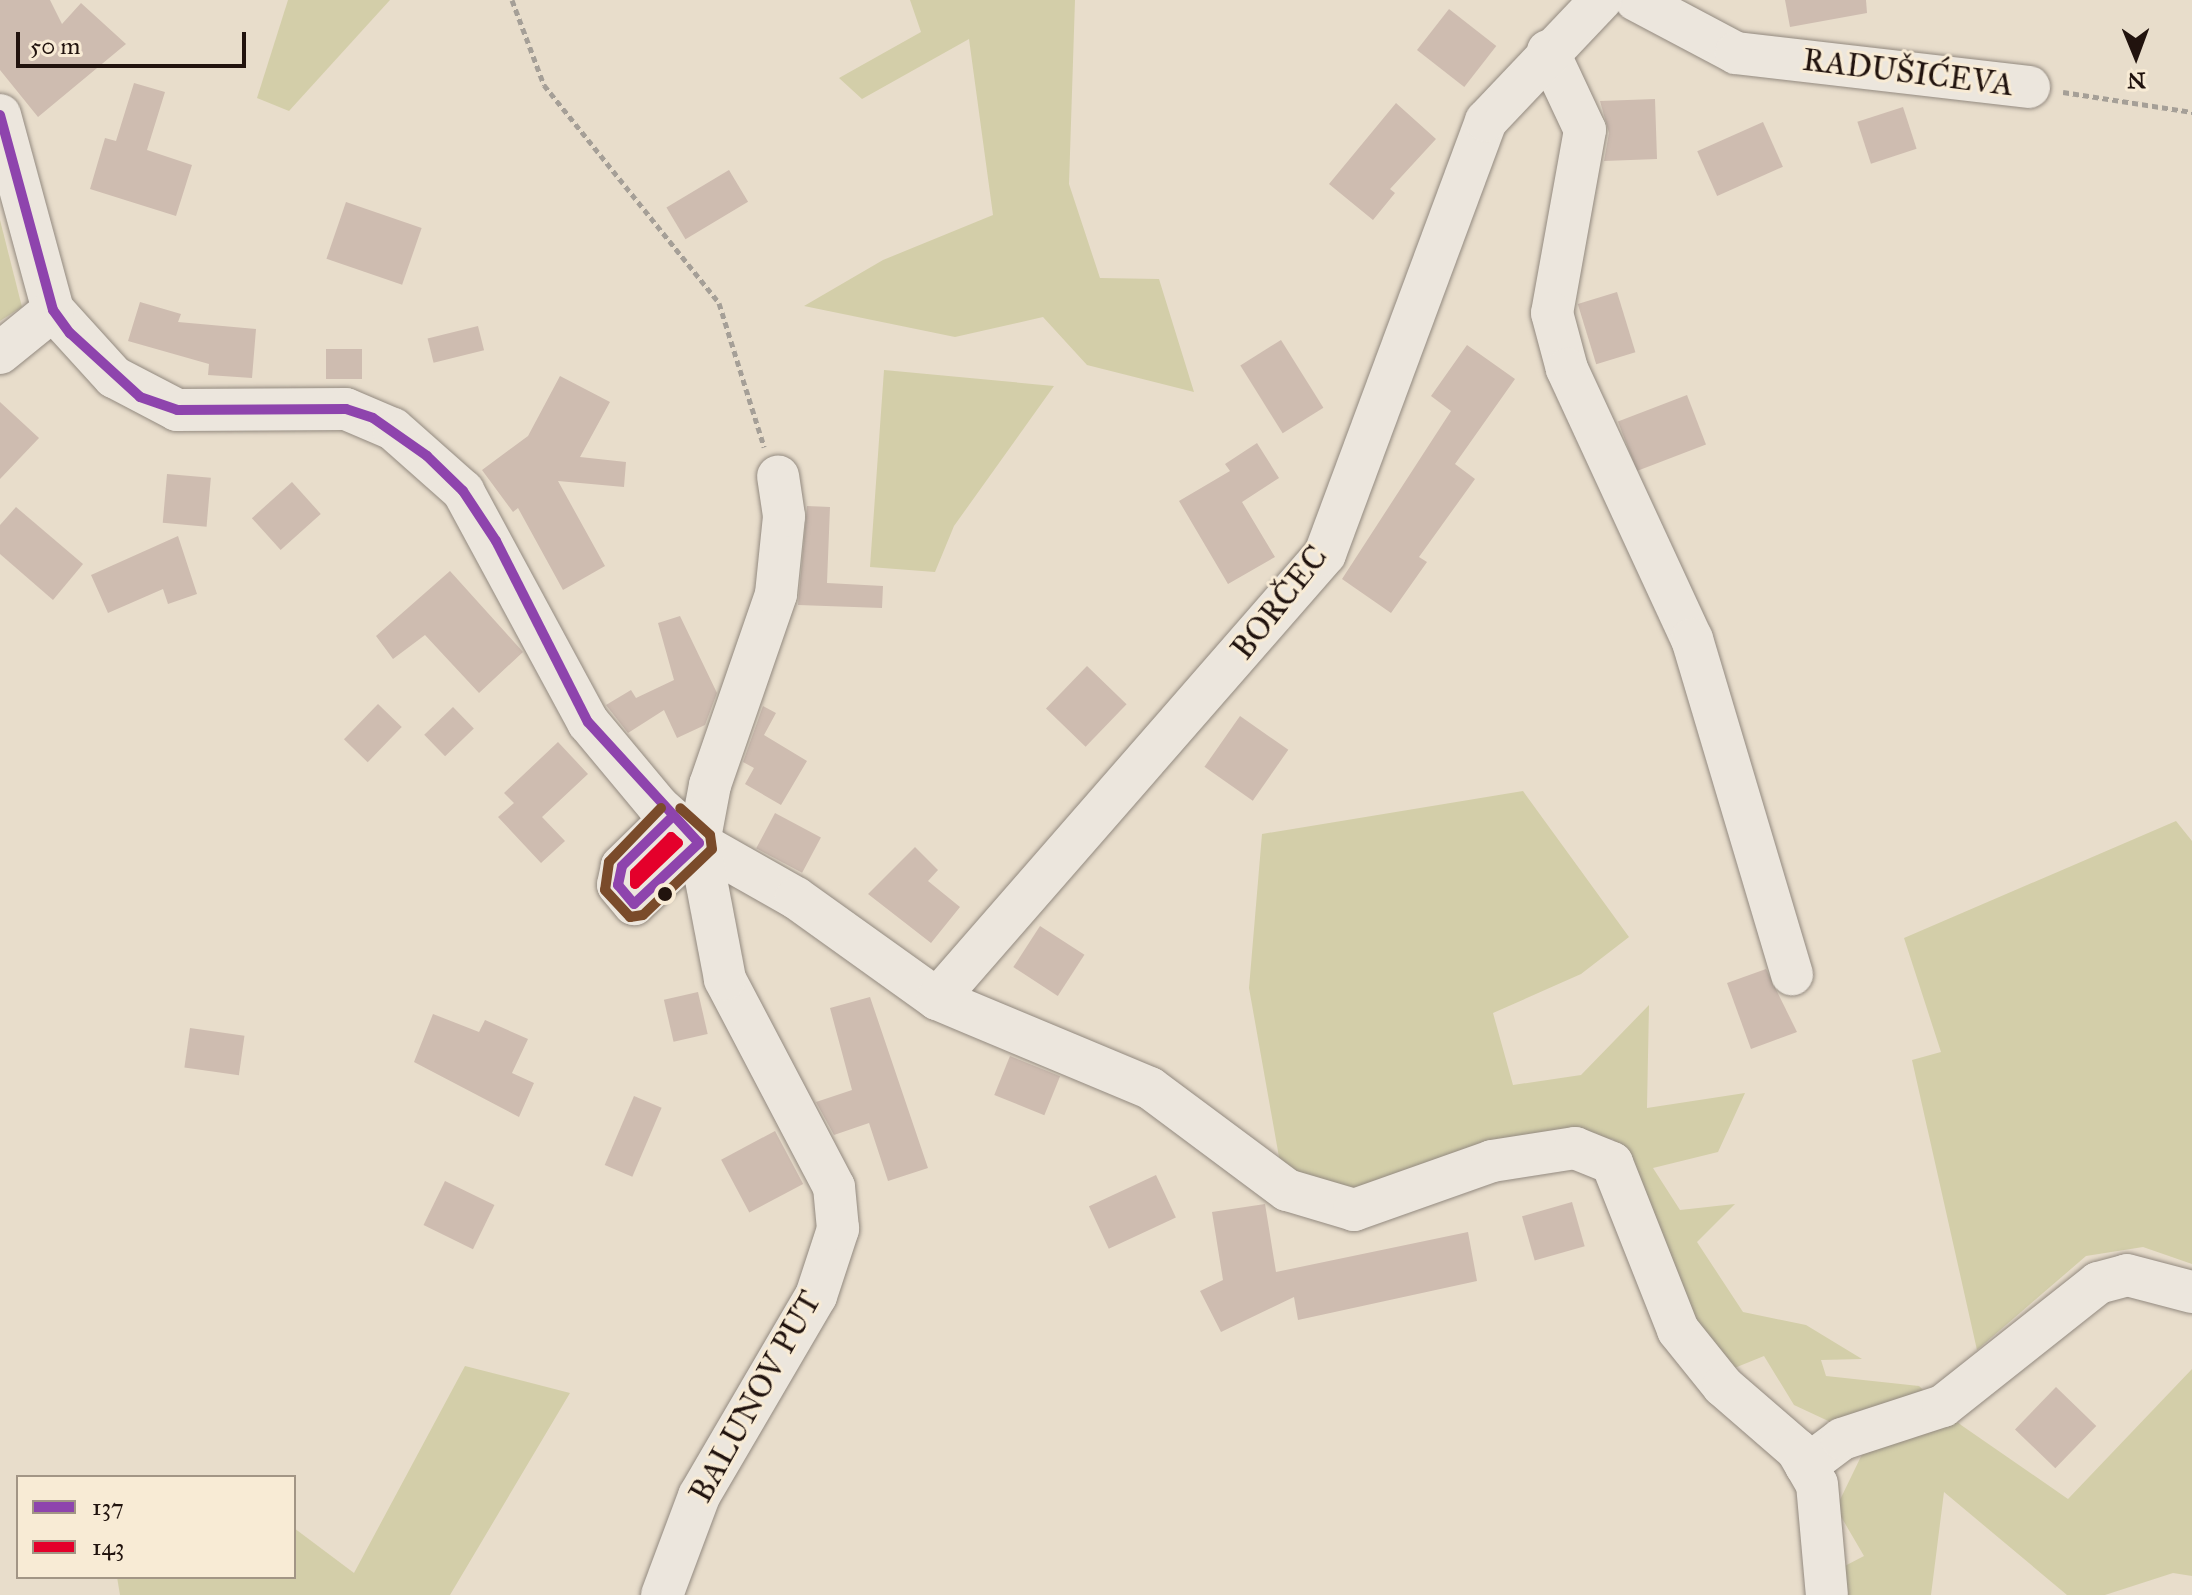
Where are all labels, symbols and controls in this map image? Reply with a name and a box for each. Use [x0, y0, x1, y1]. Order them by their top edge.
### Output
scale bar [20, 16, 250, 66]
north arrow [2096, 16, 2176, 96]
text: 50 m [30, 31, 80, 61]
street label: RADUŠIĆEVA [1800, 41, 2016, 105]
text: N [2127, 67, 2146, 94]
street label: BORČEC [1224, 539, 1336, 667]
unlabelled marker [657, 886, 673, 902]
street label: BALUNOV PUT [682, 1285, 830, 1509]
legend [16, 1475, 296, 1579]
text: 137 [92, 1492, 124, 1522]
text: 143 [92, 1532, 124, 1562]

